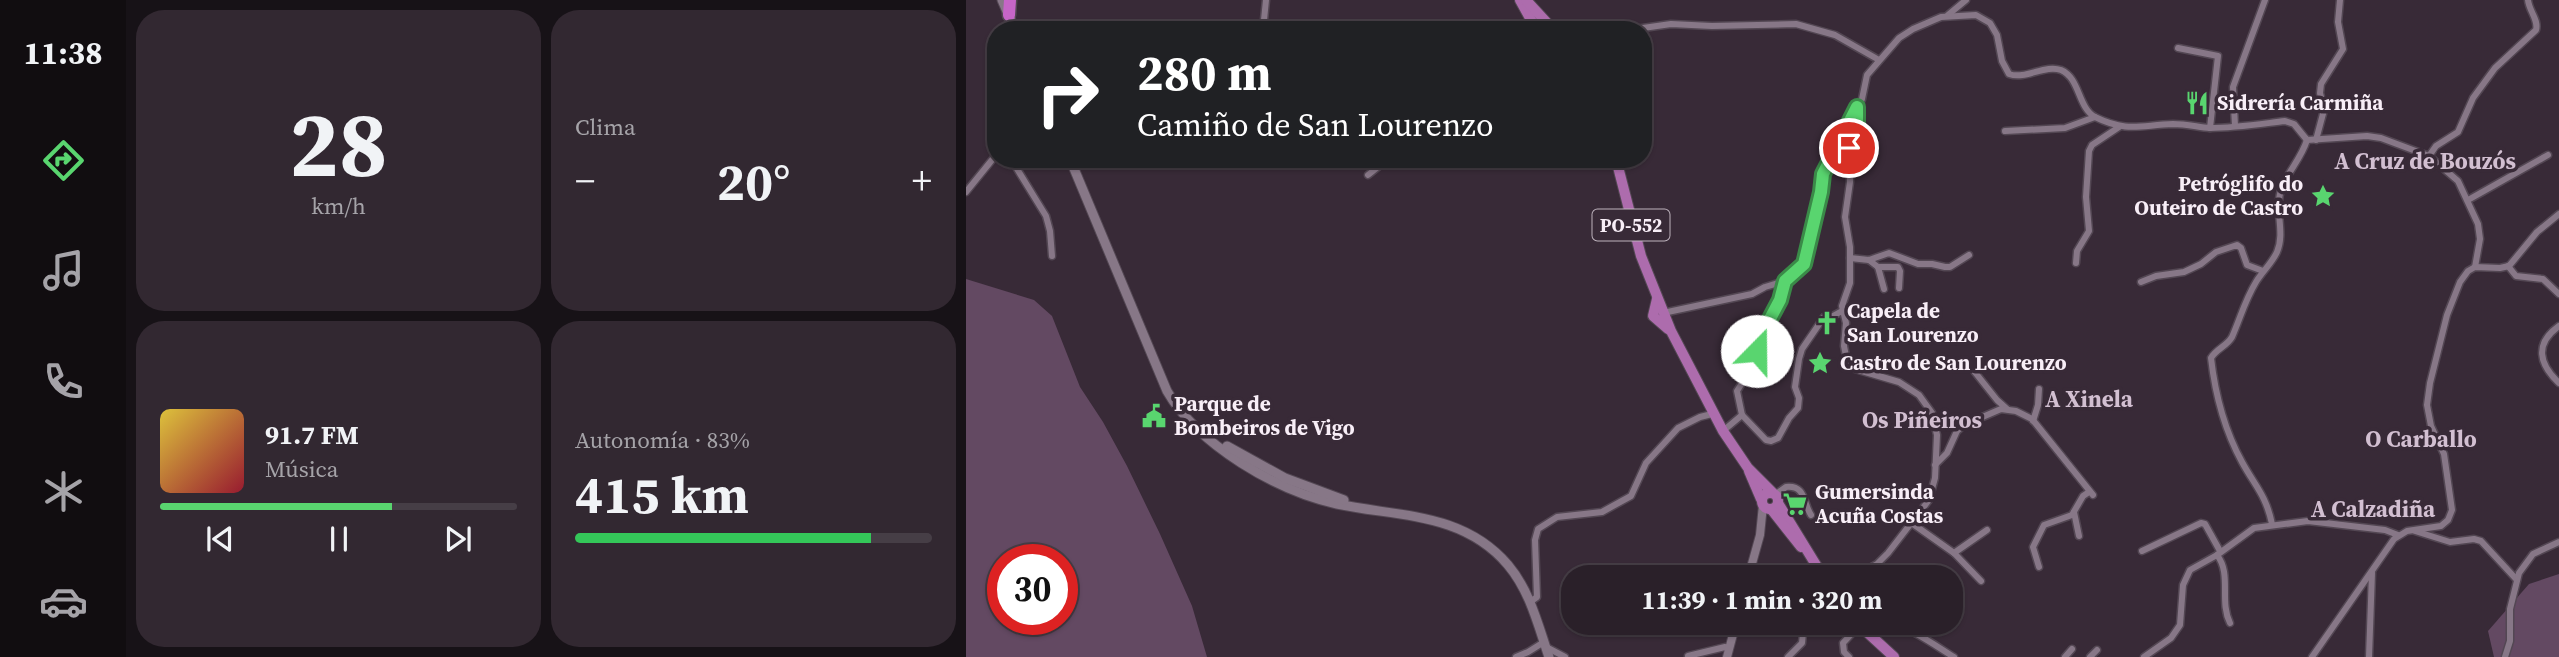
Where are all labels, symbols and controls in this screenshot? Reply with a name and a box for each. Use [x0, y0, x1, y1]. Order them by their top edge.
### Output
text: 11:38 [24, 31, 102, 75]
text: 280 m [1137, 39, 1272, 106]
icon: right [1022, 49, 1113, 140]
text: 28 [289, 82, 388, 206]
place label: Sidrería Carmiña [2217, 88, 2384, 117]
restaurant icon: Sidrería Carmiña [2183, 89, 2211, 117]
text: Camiño de San Lourenzo [1137, 103, 1493, 147]
text: Clima [575, 111, 636, 143]
pin [1819, 118, 1879, 178]
icon: arrive [1830, 129, 1868, 167]
icon: directions [39, 136, 88, 185]
district label: A Cruz de Bouzós [2334, 145, 2516, 177]
text: 20° [717, 146, 790, 217]
text: − [575, 155, 595, 207]
text: + [912, 155, 932, 207]
place label: Petróglifo do Outeiro de Castro [2134, 169, 2303, 222]
place icon: Petróglifo do Outeiro de Castro [2309, 182, 2337, 210]
text: km/h [311, 190, 366, 222]
road number: PO-552 [1592, 210, 1670, 241]
icon: music [39, 246, 88, 295]
place label: Capela de San Lourenzo [1847, 296, 1979, 349]
church icon: Capela de San Lourenzo [1813, 309, 1841, 337]
position arrow [1720, 314, 1794, 388]
place label: Castro de San Lourenzo [1840, 348, 2067, 377]
place icon: Castro de San Lourenzo [1806, 349, 1834, 377]
icon: phone [39, 357, 88, 406]
district label: A Xinela [2045, 383, 2134, 415]
place label: Parque de Bombeiros de Vigo [1174, 389, 1355, 442]
public building icon: Parque de Bombeiros de Vigo [1140, 402, 1168, 430]
district label: Os Piñeiros [1862, 404, 1982, 436]
text: 91.7 FM [265, 417, 359, 453]
district label: O Carballo [2365, 423, 2477, 455]
text: Autonomía · 83% [575, 424, 750, 456]
text: Música [265, 453, 338, 485]
text: 415 km [575, 459, 749, 530]
icon: climate [39, 467, 88, 516]
place label: Gumersinda Acuña Costas [1815, 477, 1944, 530]
supermarket icon: Gumersinda Acuña Costas [1781, 490, 1809, 518]
district label: A Calzadiña [2311, 493, 2436, 525]
icon: previous [201, 520, 239, 558]
icon: pause [320, 520, 358, 558]
icon: next [439, 520, 477, 558]
speed limit sign: 30 [987, 544, 1078, 635]
icon: car [39, 577, 88, 626]
text: 11:39 · 1 min · 320 m [1642, 582, 1882, 618]

